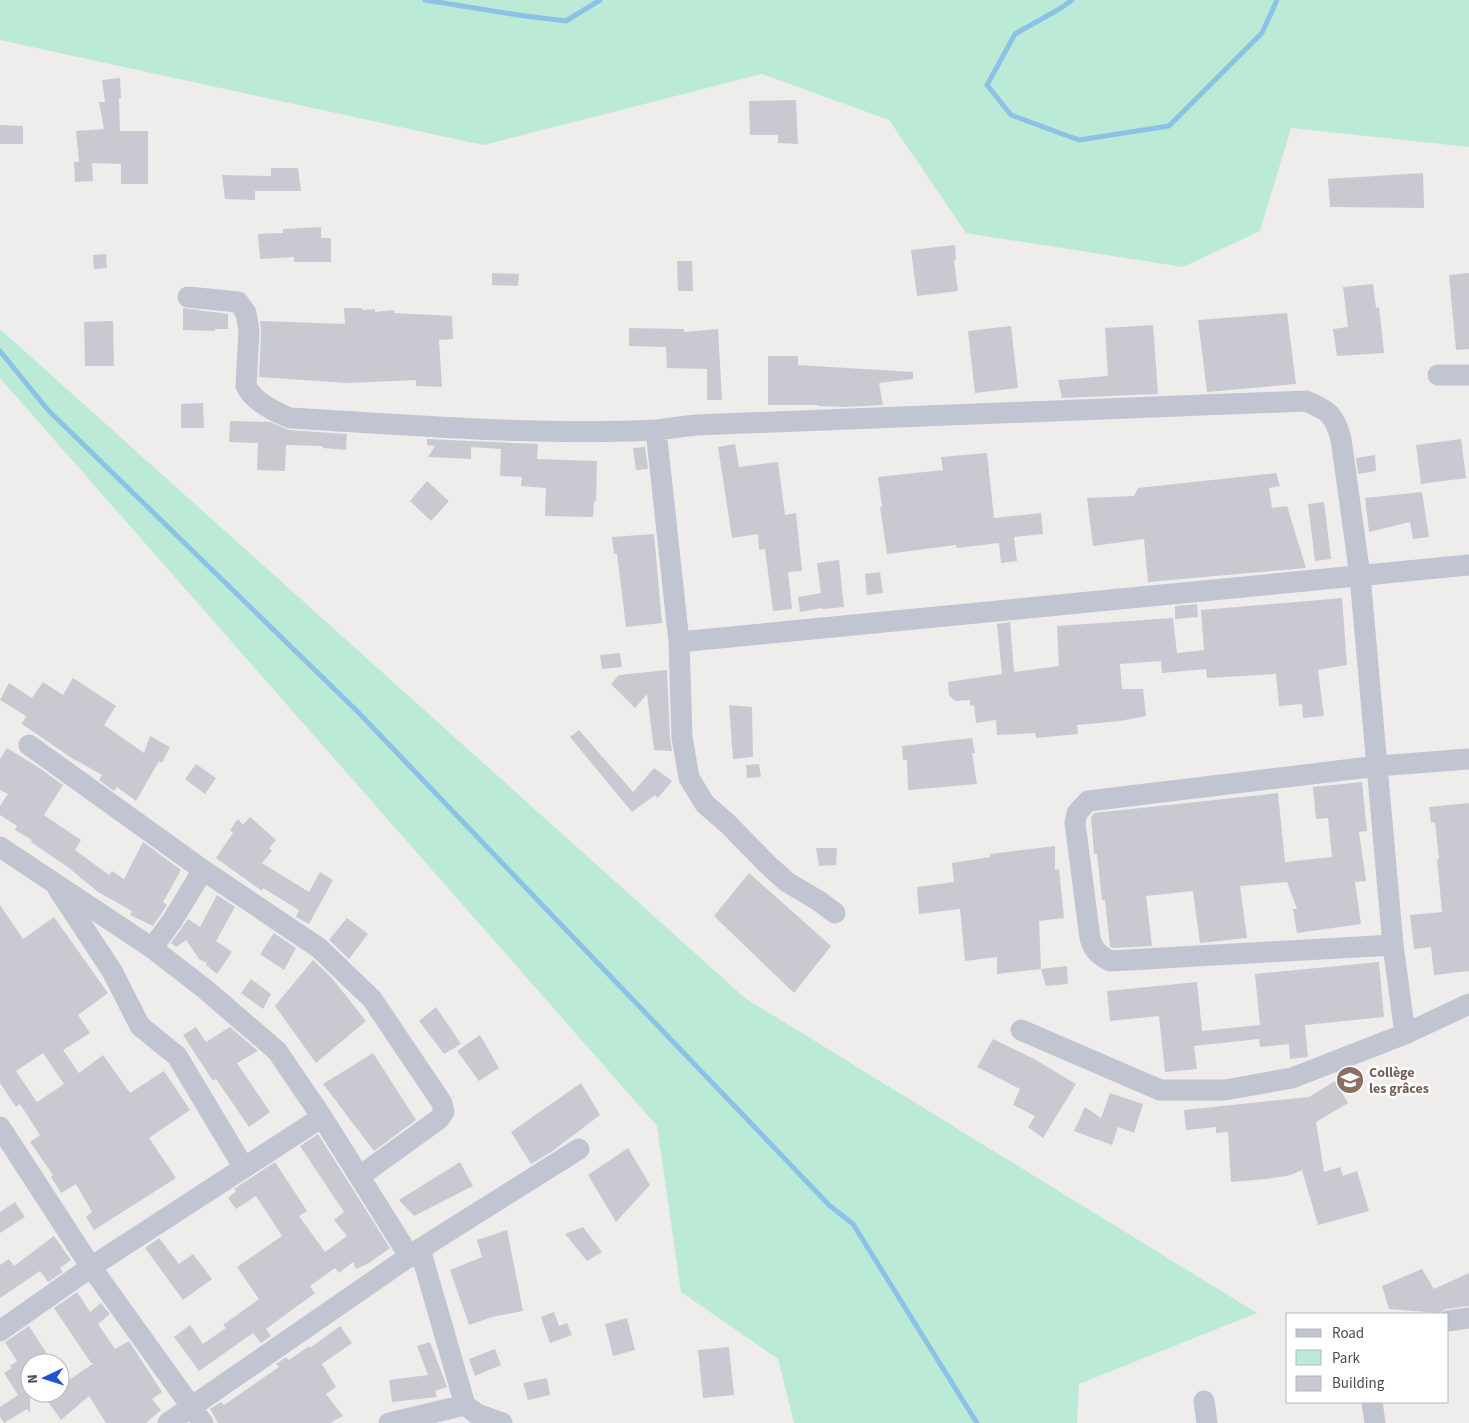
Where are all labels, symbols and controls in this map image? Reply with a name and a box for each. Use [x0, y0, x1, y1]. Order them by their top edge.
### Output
place label: Collège les grâces [1369, 1063, 1429, 1099]
school or university icon: Collège les grâces [1335, 1065, 1365, 1095]
legend [1286, 1313, 1449, 1403]
text: Road [1332, 1323, 1364, 1344]
text: Park [1332, 1348, 1361, 1369]
north arrow [20, 1353, 70, 1403]
text: N [23, 1373, 43, 1384]
text: Building [1332, 1373, 1385, 1394]

